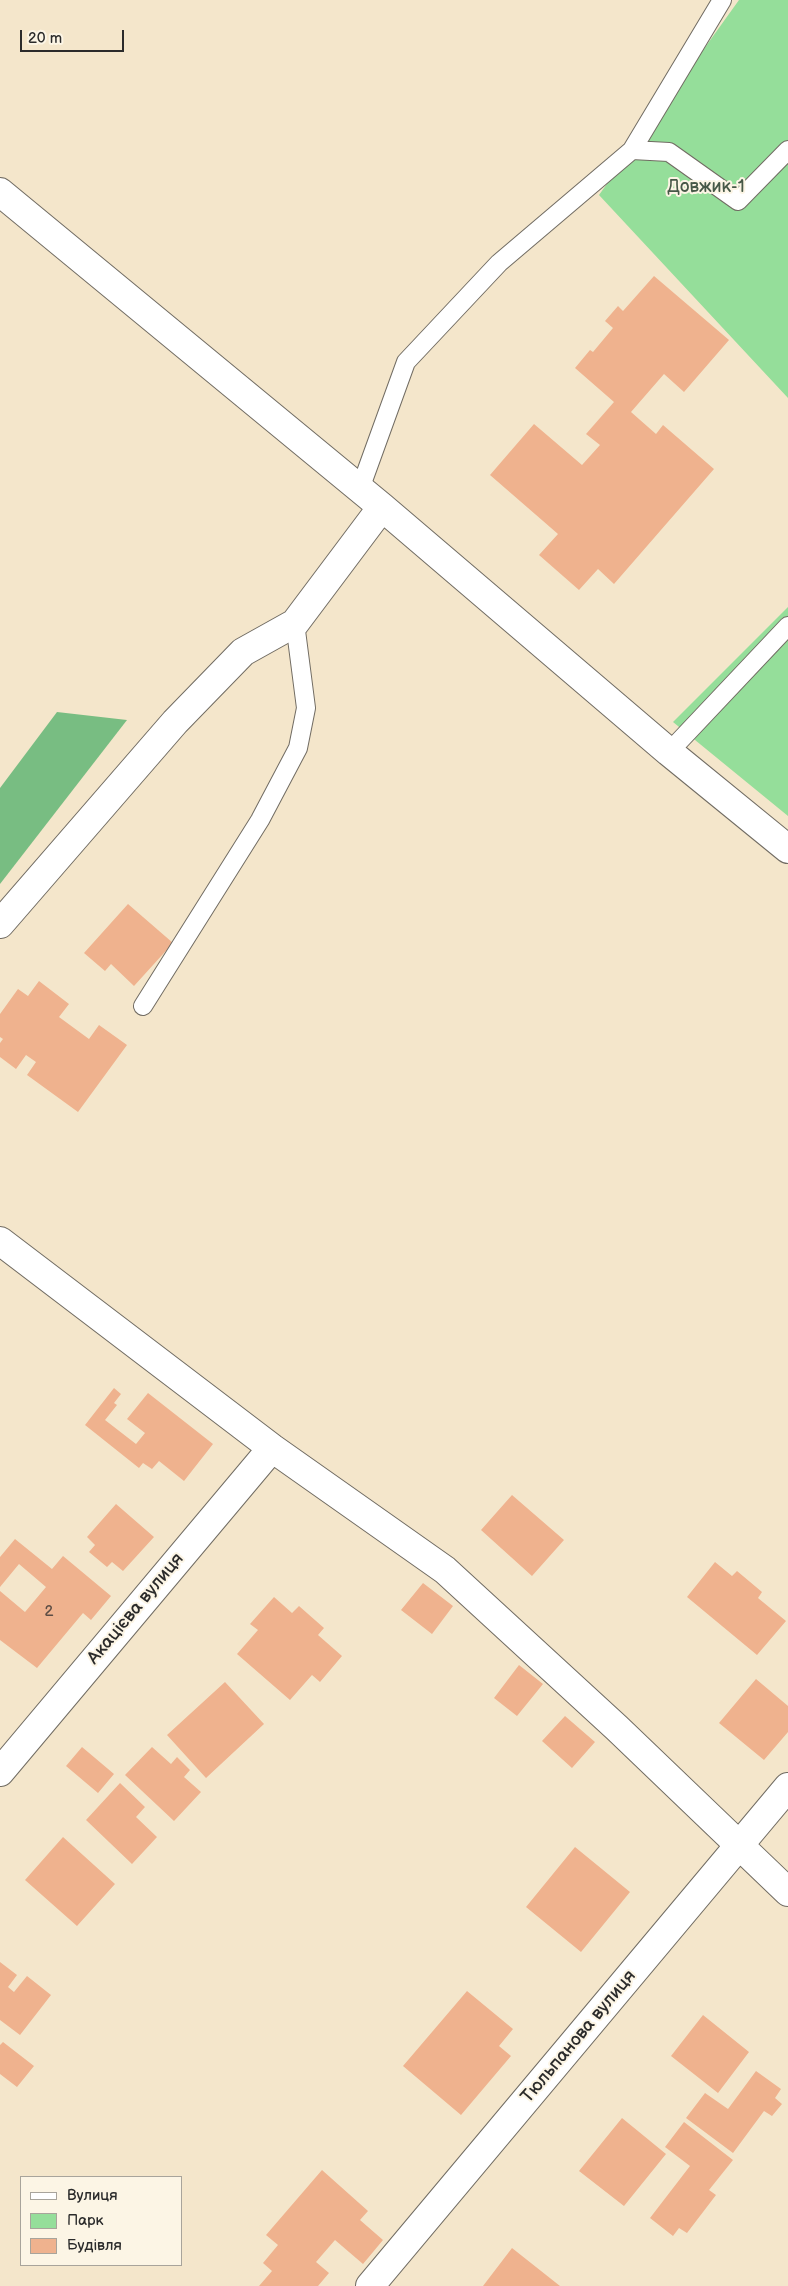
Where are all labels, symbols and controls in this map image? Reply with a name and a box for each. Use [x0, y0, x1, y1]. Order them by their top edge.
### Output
scale bar [22, 20, 126, 52]
text: 20 m [28, 29, 62, 48]
park label: Довжик-1 [667, 176, 745, 198]
street label: Акацієва вулиця [83, 1549, 189, 1669]
house number: 2 [45, 1603, 53, 1621]
street label: Тюльпанова вулиця [517, 1966, 641, 2108]
legend [20, 2176, 182, 2266]
text: Вулиця [67, 2186, 118, 2205]
text: Парк [67, 2211, 104, 2230]
text: Будівля [67, 2236, 122, 2255]

